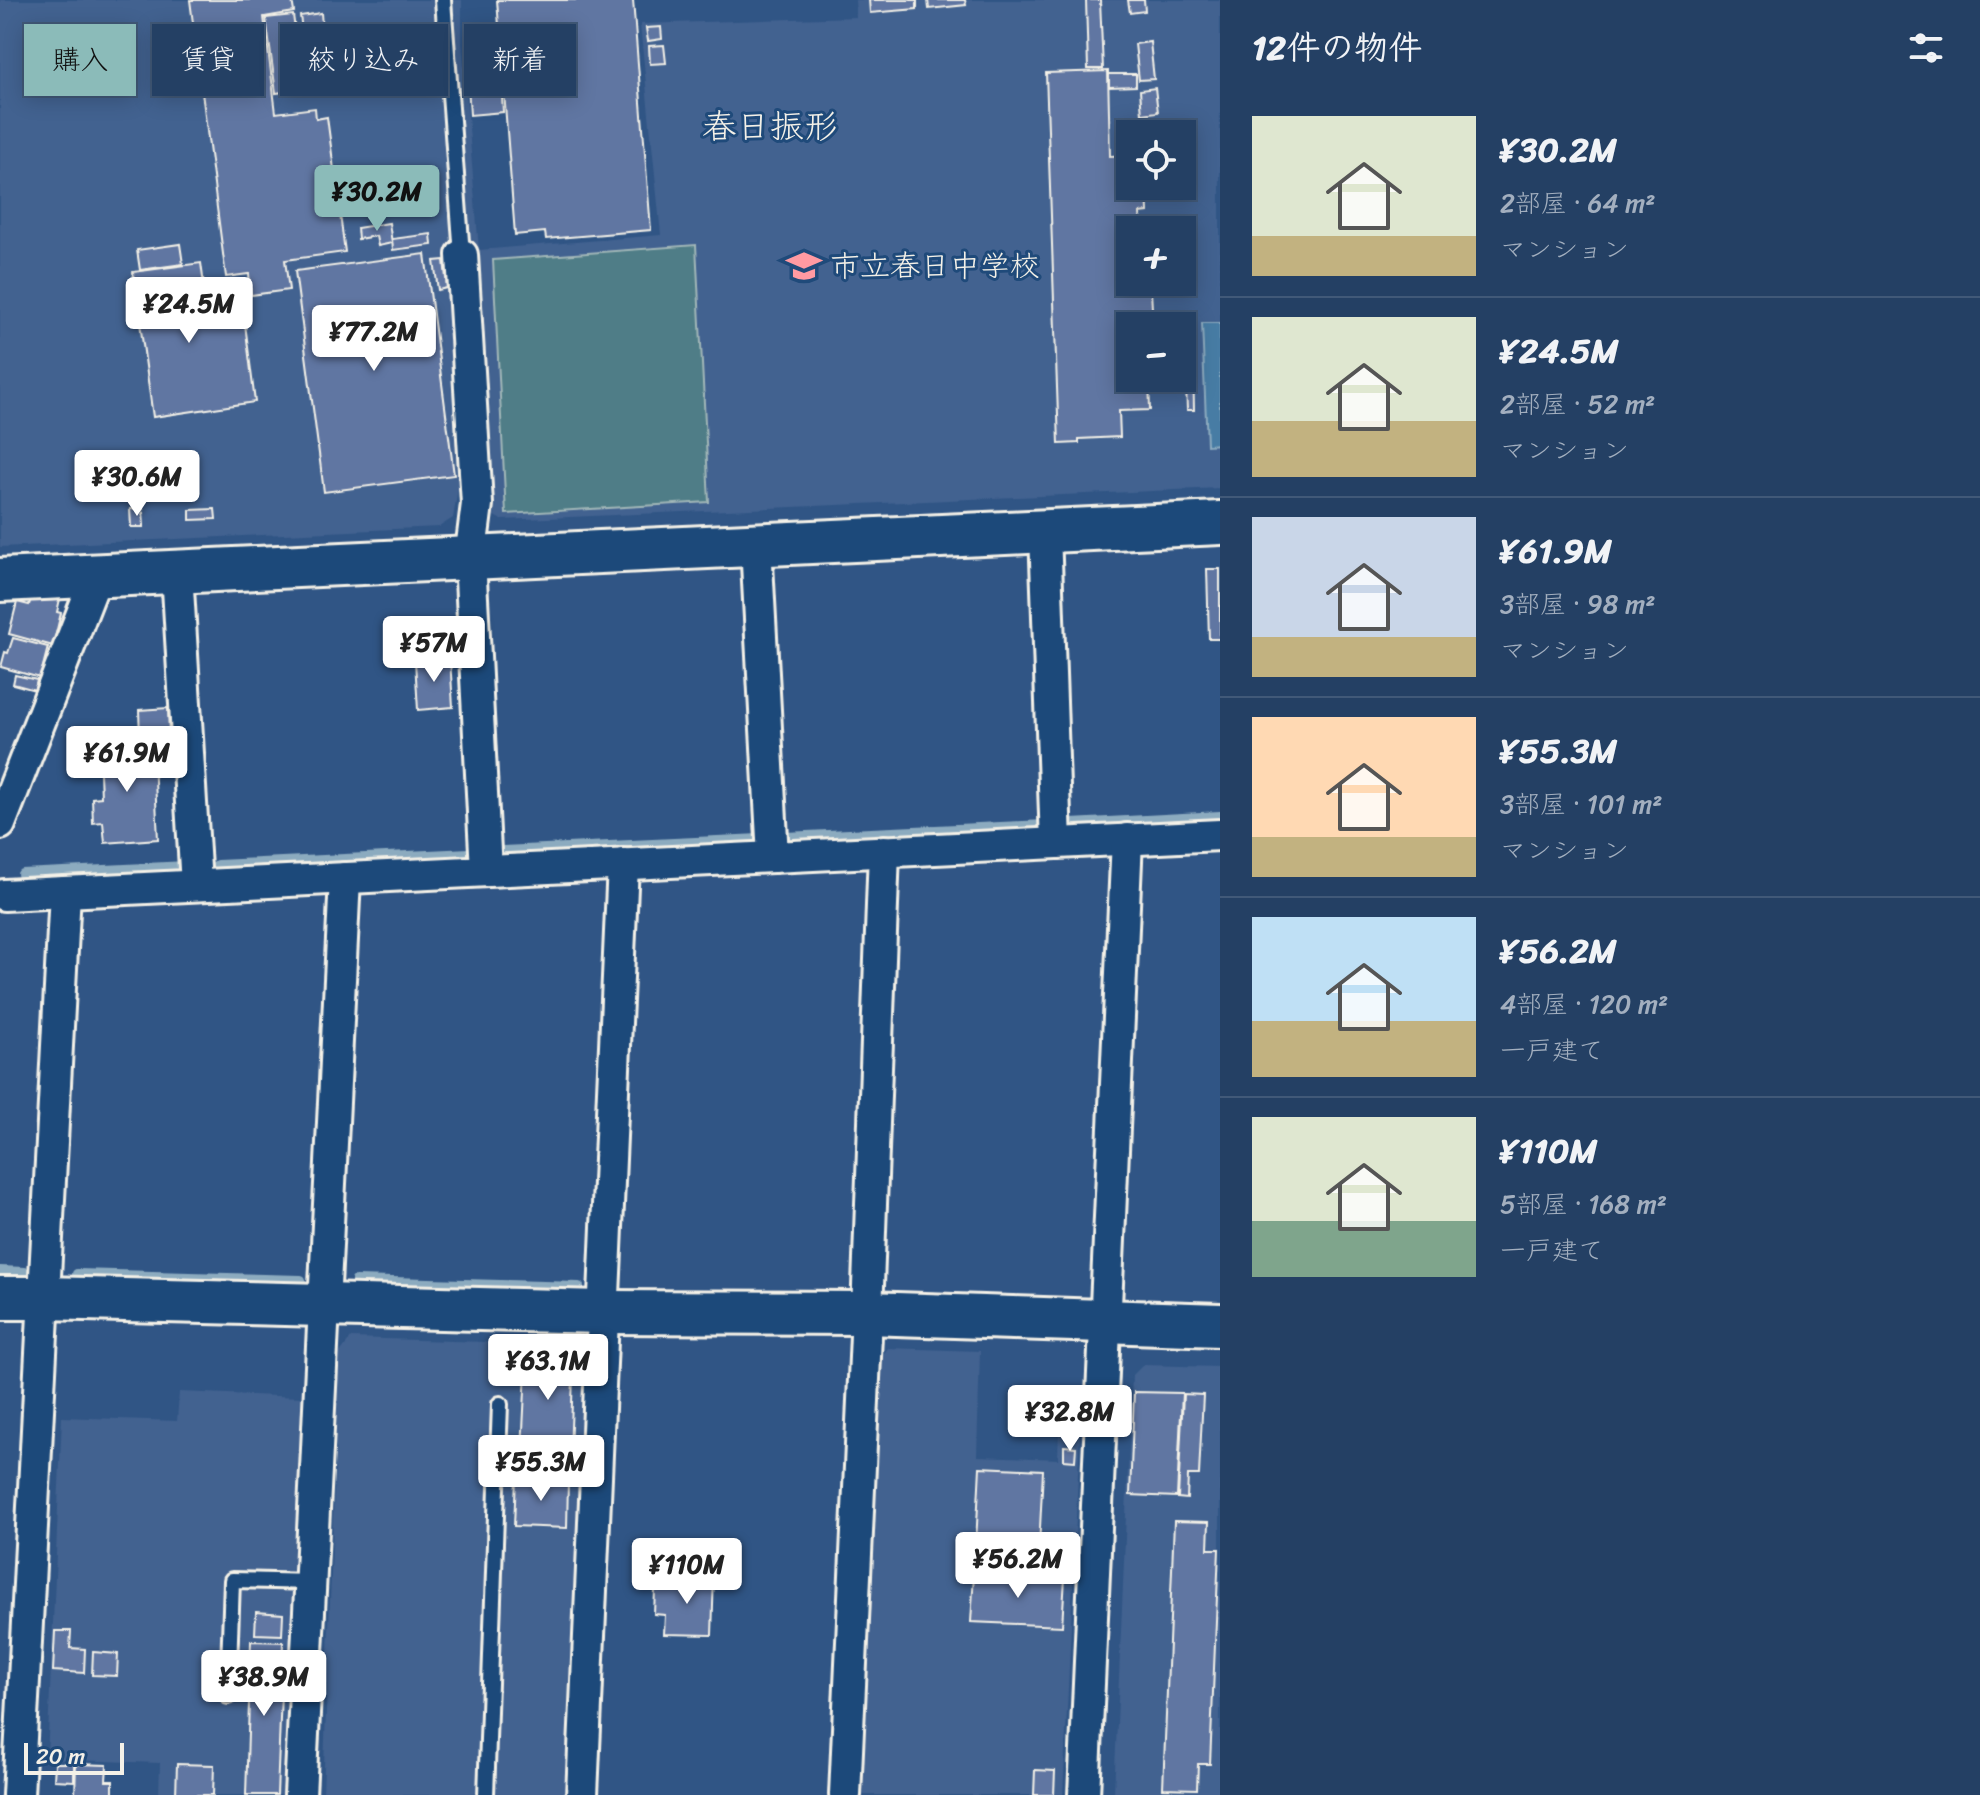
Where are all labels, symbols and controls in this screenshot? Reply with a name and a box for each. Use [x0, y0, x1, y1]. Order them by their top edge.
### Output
text: 12件の物件 [1252, 18, 1422, 78]
chip: 購入 [24, 24, 136, 96]
chip: 賃貸 [152, 24, 264, 96]
chip: 絞り込み [280, 24, 448, 96]
chip: 新着 [464, 24, 576, 96]
icon: filters [1904, 26, 1948, 70]
district label: 春日振形 [702, 97, 838, 157]
map controls [1116, 120, 1196, 392]
button: locate [1116, 120, 1196, 200]
text: ¥30.2M [1500, 120, 1617, 180]
icon: home [1316, 148, 1412, 244]
pin: ¥30.2M [312, 165, 442, 233]
text: ¥30.2M [332, 168, 422, 214]
text: 2部屋 · 64 m² [1500, 180, 1655, 226]
button: + [1116, 216, 1196, 296]
text: マンション [1500, 226, 1629, 272]
place label: 市立春日中学校 [830, 239, 1040, 293]
school or university icon: 市立春日中学校 [785, 247, 823, 285]
pin: ¥24.5M [124, 277, 254, 345]
text: ¥24.5M [144, 280, 234, 326]
pin: ¥77.2M [309, 305, 439, 373]
text: ¥77.2M [330, 308, 418, 354]
button: − [1116, 312, 1196, 392]
text: ¥24.5M [1500, 321, 1619, 381]
icon: home [1316, 349, 1412, 445]
text: 2部屋 · 52 m² [1500, 381, 1655, 427]
text: マンション [1500, 427, 1629, 473]
pin: ¥30.6M [72, 450, 202, 518]
text: ¥30.6M [93, 453, 181, 499]
text: ¥61.9M [1500, 521, 1612, 581]
icon: home [1316, 549, 1412, 645]
text: 3部屋 · 98 m² [1500, 581, 1655, 627]
pin: ¥57M [387, 616, 481, 684]
text: ¥57M [401, 619, 467, 665]
text: マンション [1500, 627, 1629, 673]
text: ¥55.3M [1500, 721, 1617, 781]
pin: ¥61.9M [62, 726, 192, 794]
text: ¥61.9M [84, 729, 170, 775]
icon: home [1316, 749, 1412, 845]
text: 3部屋 · 101 m² [1500, 781, 1662, 827]
text: マンション [1500, 827, 1629, 873]
text: ¥56.2M [1500, 921, 1617, 981]
icon: home [1316, 949, 1412, 1045]
text: 4部屋 · 120 m² [1500, 981, 1668, 1027]
text: 一戸建て [1500, 1027, 1604, 1073]
text: ¥110M [1500, 1121, 1597, 1181]
icon: home [1316, 1149, 1412, 1245]
text: 5部屋 · 168 m² [1500, 1181, 1667, 1227]
text: 一戸建て [1500, 1227, 1604, 1273]
pin: ¥63.1M [483, 1334, 613, 1402]
text: ¥63.1M [506, 1337, 590, 1383]
pin: ¥32.8M [1005, 1385, 1135, 1453]
text: ¥32.8M [1026, 1388, 1114, 1434]
pin: ¥55.3M [476, 1435, 606, 1503]
text: ¥55.3M [496, 1438, 586, 1484]
pin: ¥56.2M [953, 1532, 1083, 1600]
text: ¥56.2M [973, 1535, 1063, 1581]
pin: ¥110M [631, 1538, 743, 1606]
text: ¥110M [650, 1541, 724, 1587]
pin: ¥38.9M [199, 1650, 329, 1718]
text: ¥38.9M [219, 1653, 309, 1699]
text: 20 m [36, 1737, 85, 1776]
scale bar [24, 1739, 124, 1775]

